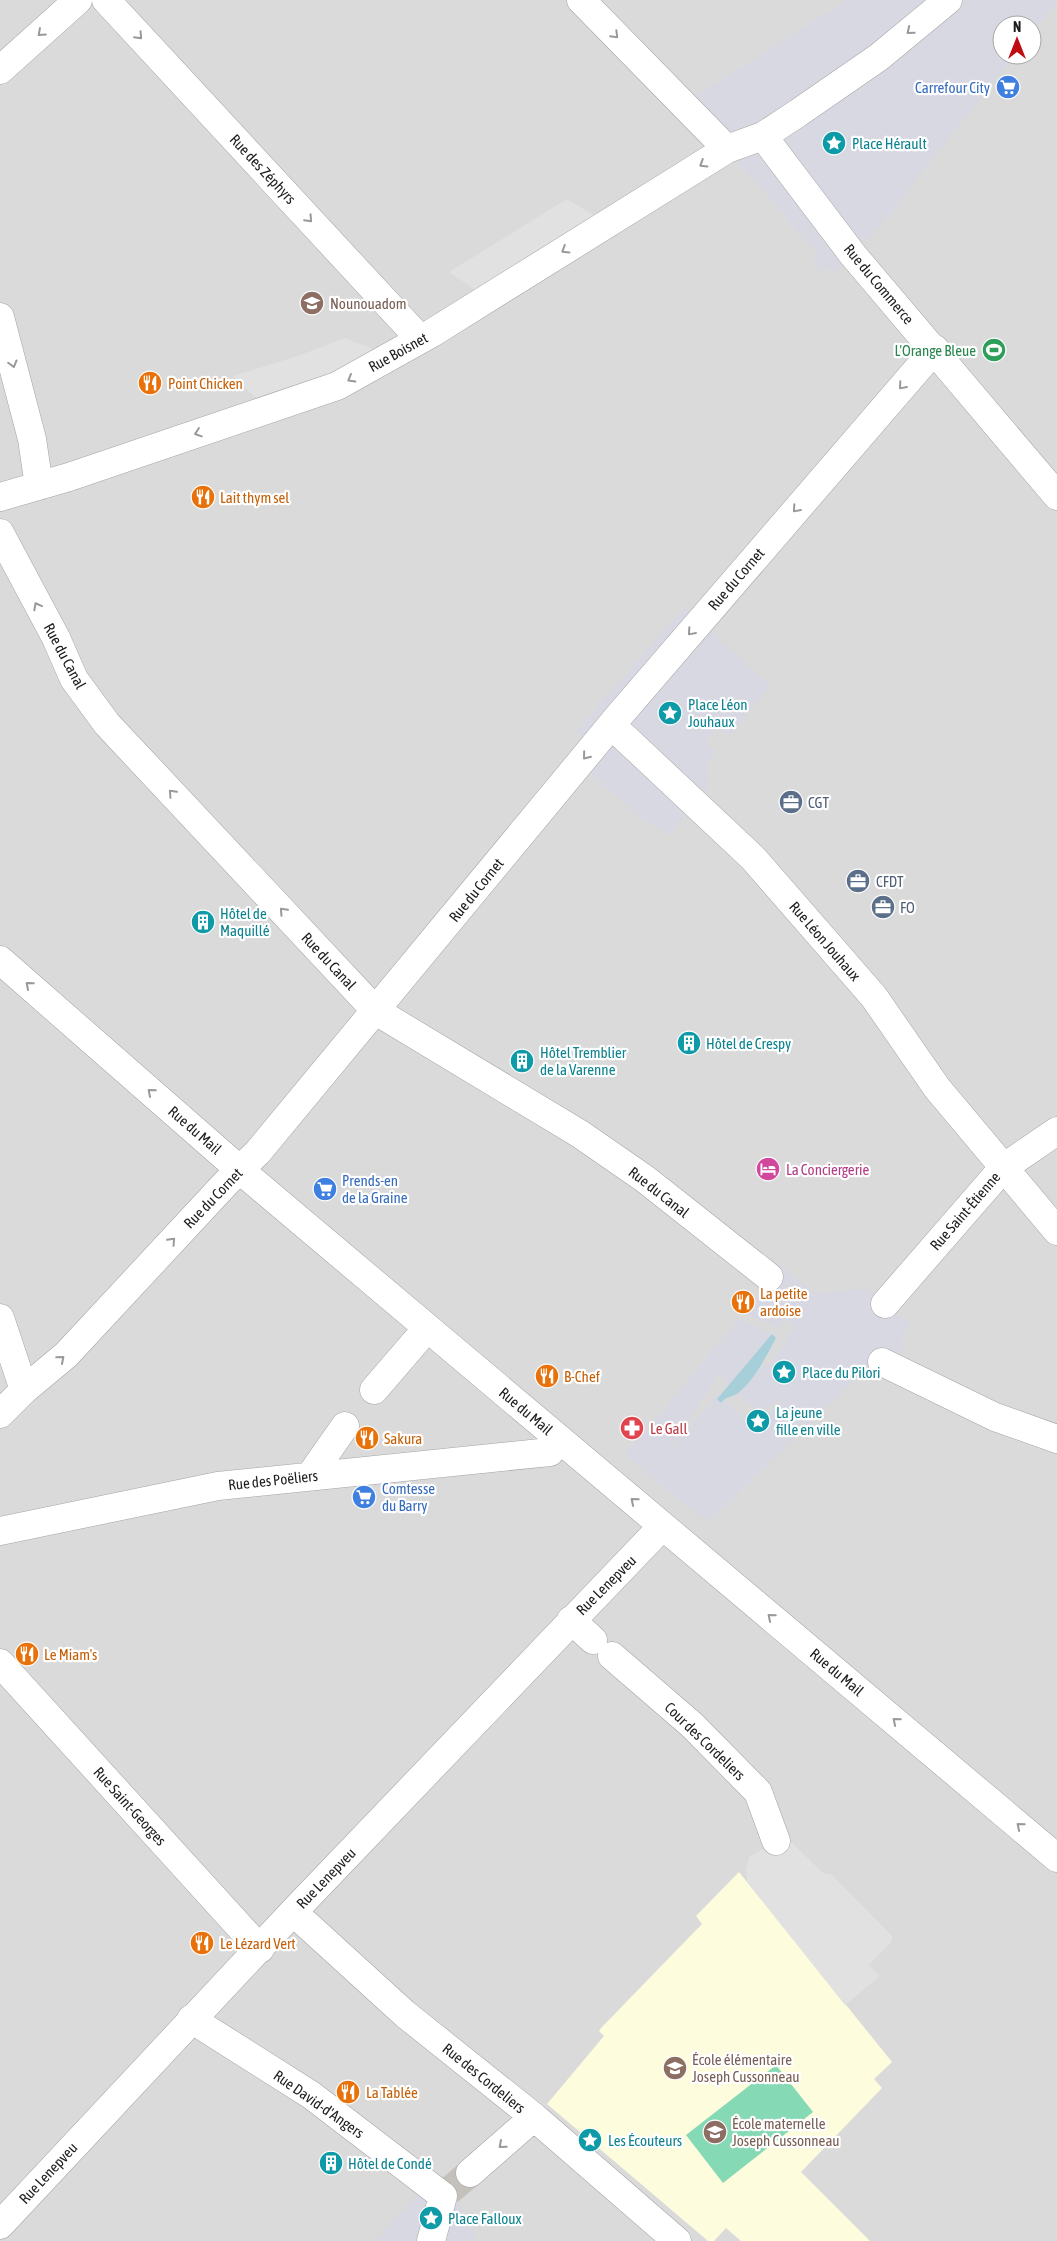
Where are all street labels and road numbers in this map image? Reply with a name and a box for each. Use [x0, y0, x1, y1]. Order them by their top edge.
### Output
street label: Rue des Zéphyrs [227, 131, 299, 207]
street label: Rue du Commerce [841, 241, 917, 328]
street label: Rue Boisnet [365, 329, 431, 375]
street label: Rue du Cornet [704, 544, 768, 614]
street label: Rue du Canal [41, 620, 89, 692]
street label: Rue du Cornet [445, 855, 507, 925]
street label: Rue Léon Jouhaux [786, 898, 864, 984]
street label: Rue du Canal [298, 929, 360, 993]
street label: Rue du Mail [165, 1102, 225, 1158]
street label: Rue du Canal [625, 1163, 693, 1221]
street label: Rue du Cornet [180, 1165, 246, 1231]
street label: Rue Saint-Étienne [926, 1168, 1004, 1254]
street label: Rue du Mail [496, 1384, 556, 1438]
street label: Rue des Poëliers [227, 1467, 319, 1493]
street label: Rue Lenepveu [573, 1552, 639, 1618]
street label: Rue du Mail [807, 1645, 867, 1699]
street label: Cour des Cordeliers [661, 1698, 749, 1784]
street label: Rue Saint-Georges [90, 1763, 170, 1849]
street label: Rue Lenepveu [293, 1844, 359, 1912]
street label: Rue des Cordeliers [439, 2040, 529, 2116]
street label: Rue David-d'Angers [271, 2067, 367, 2141]
street label: Rue Lenepveu [15, 2139, 81, 2207]

